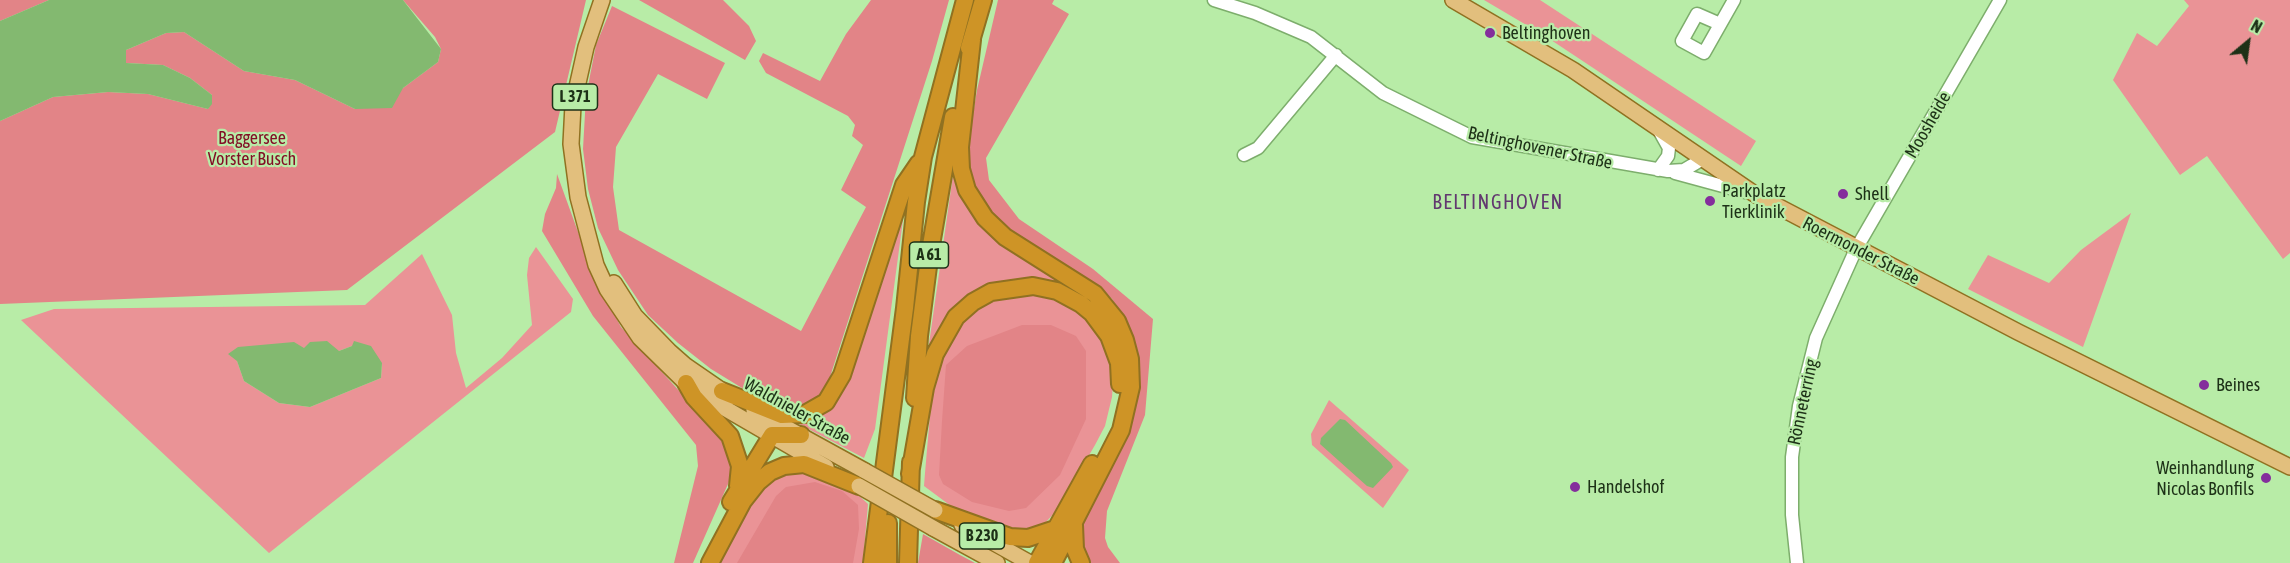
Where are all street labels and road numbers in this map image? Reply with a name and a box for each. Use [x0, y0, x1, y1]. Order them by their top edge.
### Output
road number: L 371 [552, 84, 598, 110]
street label: Moosheide [1900, 88, 1956, 162]
street label: Beltinghovener Straße [1466, 122, 1614, 174]
street label: Roermonder Straße [1799, 212, 1923, 290]
road number: A 61 [910, 242, 948, 268]
street label: Rönneterring [1783, 357, 1823, 447]
street label: Waldnieler Straße [740, 373, 854, 449]
road number: B 230 [960, 523, 1004, 549]

